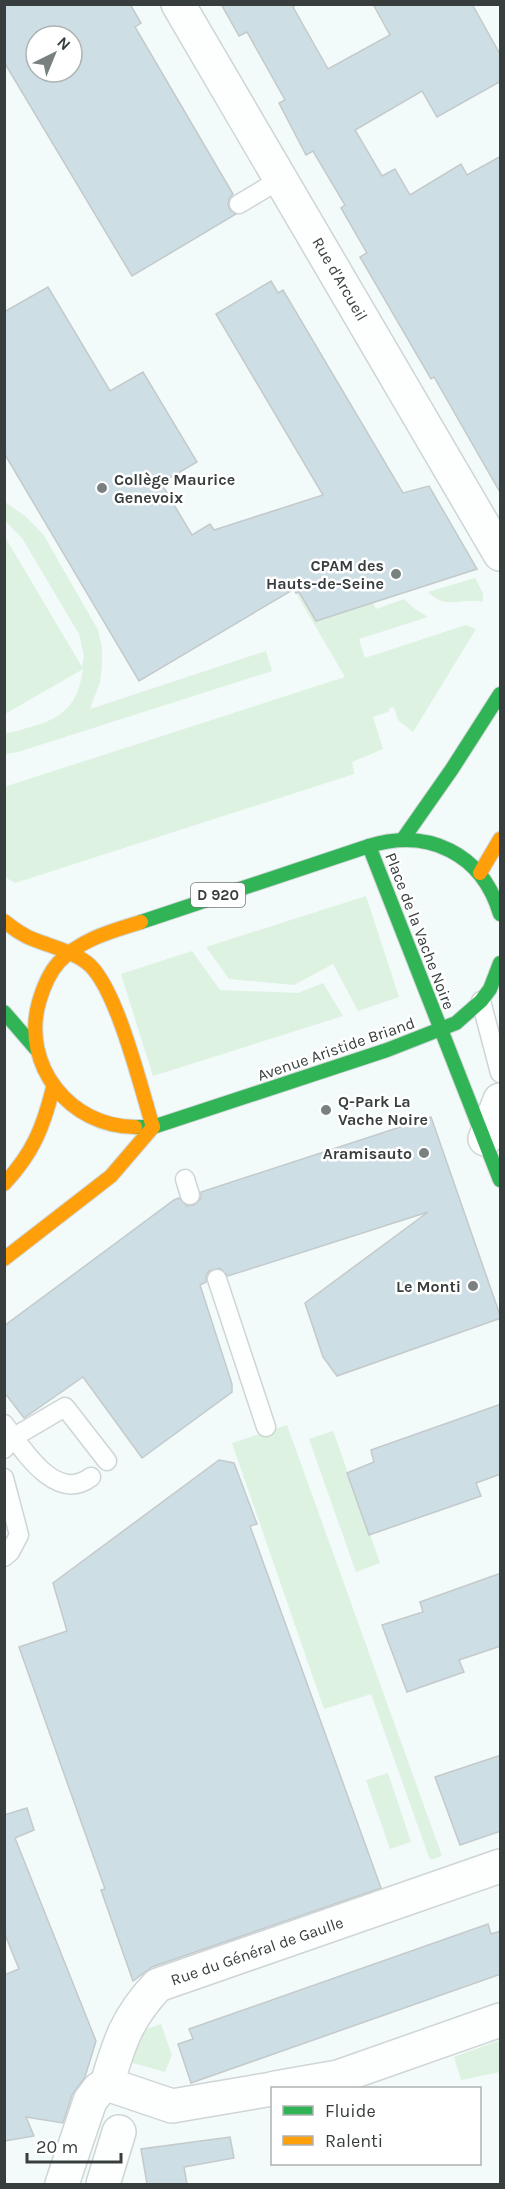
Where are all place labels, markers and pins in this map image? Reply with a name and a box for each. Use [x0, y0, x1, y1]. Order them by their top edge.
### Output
place label: Collège Maurice Genevoix [114, 470, 235, 507]
marker: Collège Maurice Genevoix [95, 481, 109, 495]
place label: CPAM des Hauts-de-Seine [266, 556, 384, 593]
marker: CPAM des Hauts-de-Seine [389, 567, 403, 581]
place label: Q-Park La Vache Noire [338, 1092, 428, 1129]
marker: Q-Park La Vache Noire [319, 1103, 333, 1117]
place label: Aramisauto [323, 1144, 412, 1163]
marker: Aramisauto [417, 1146, 431, 1160]
place label: Le Monti [396, 1277, 461, 1296]
marker: Le Monti [466, 1279, 480, 1293]

